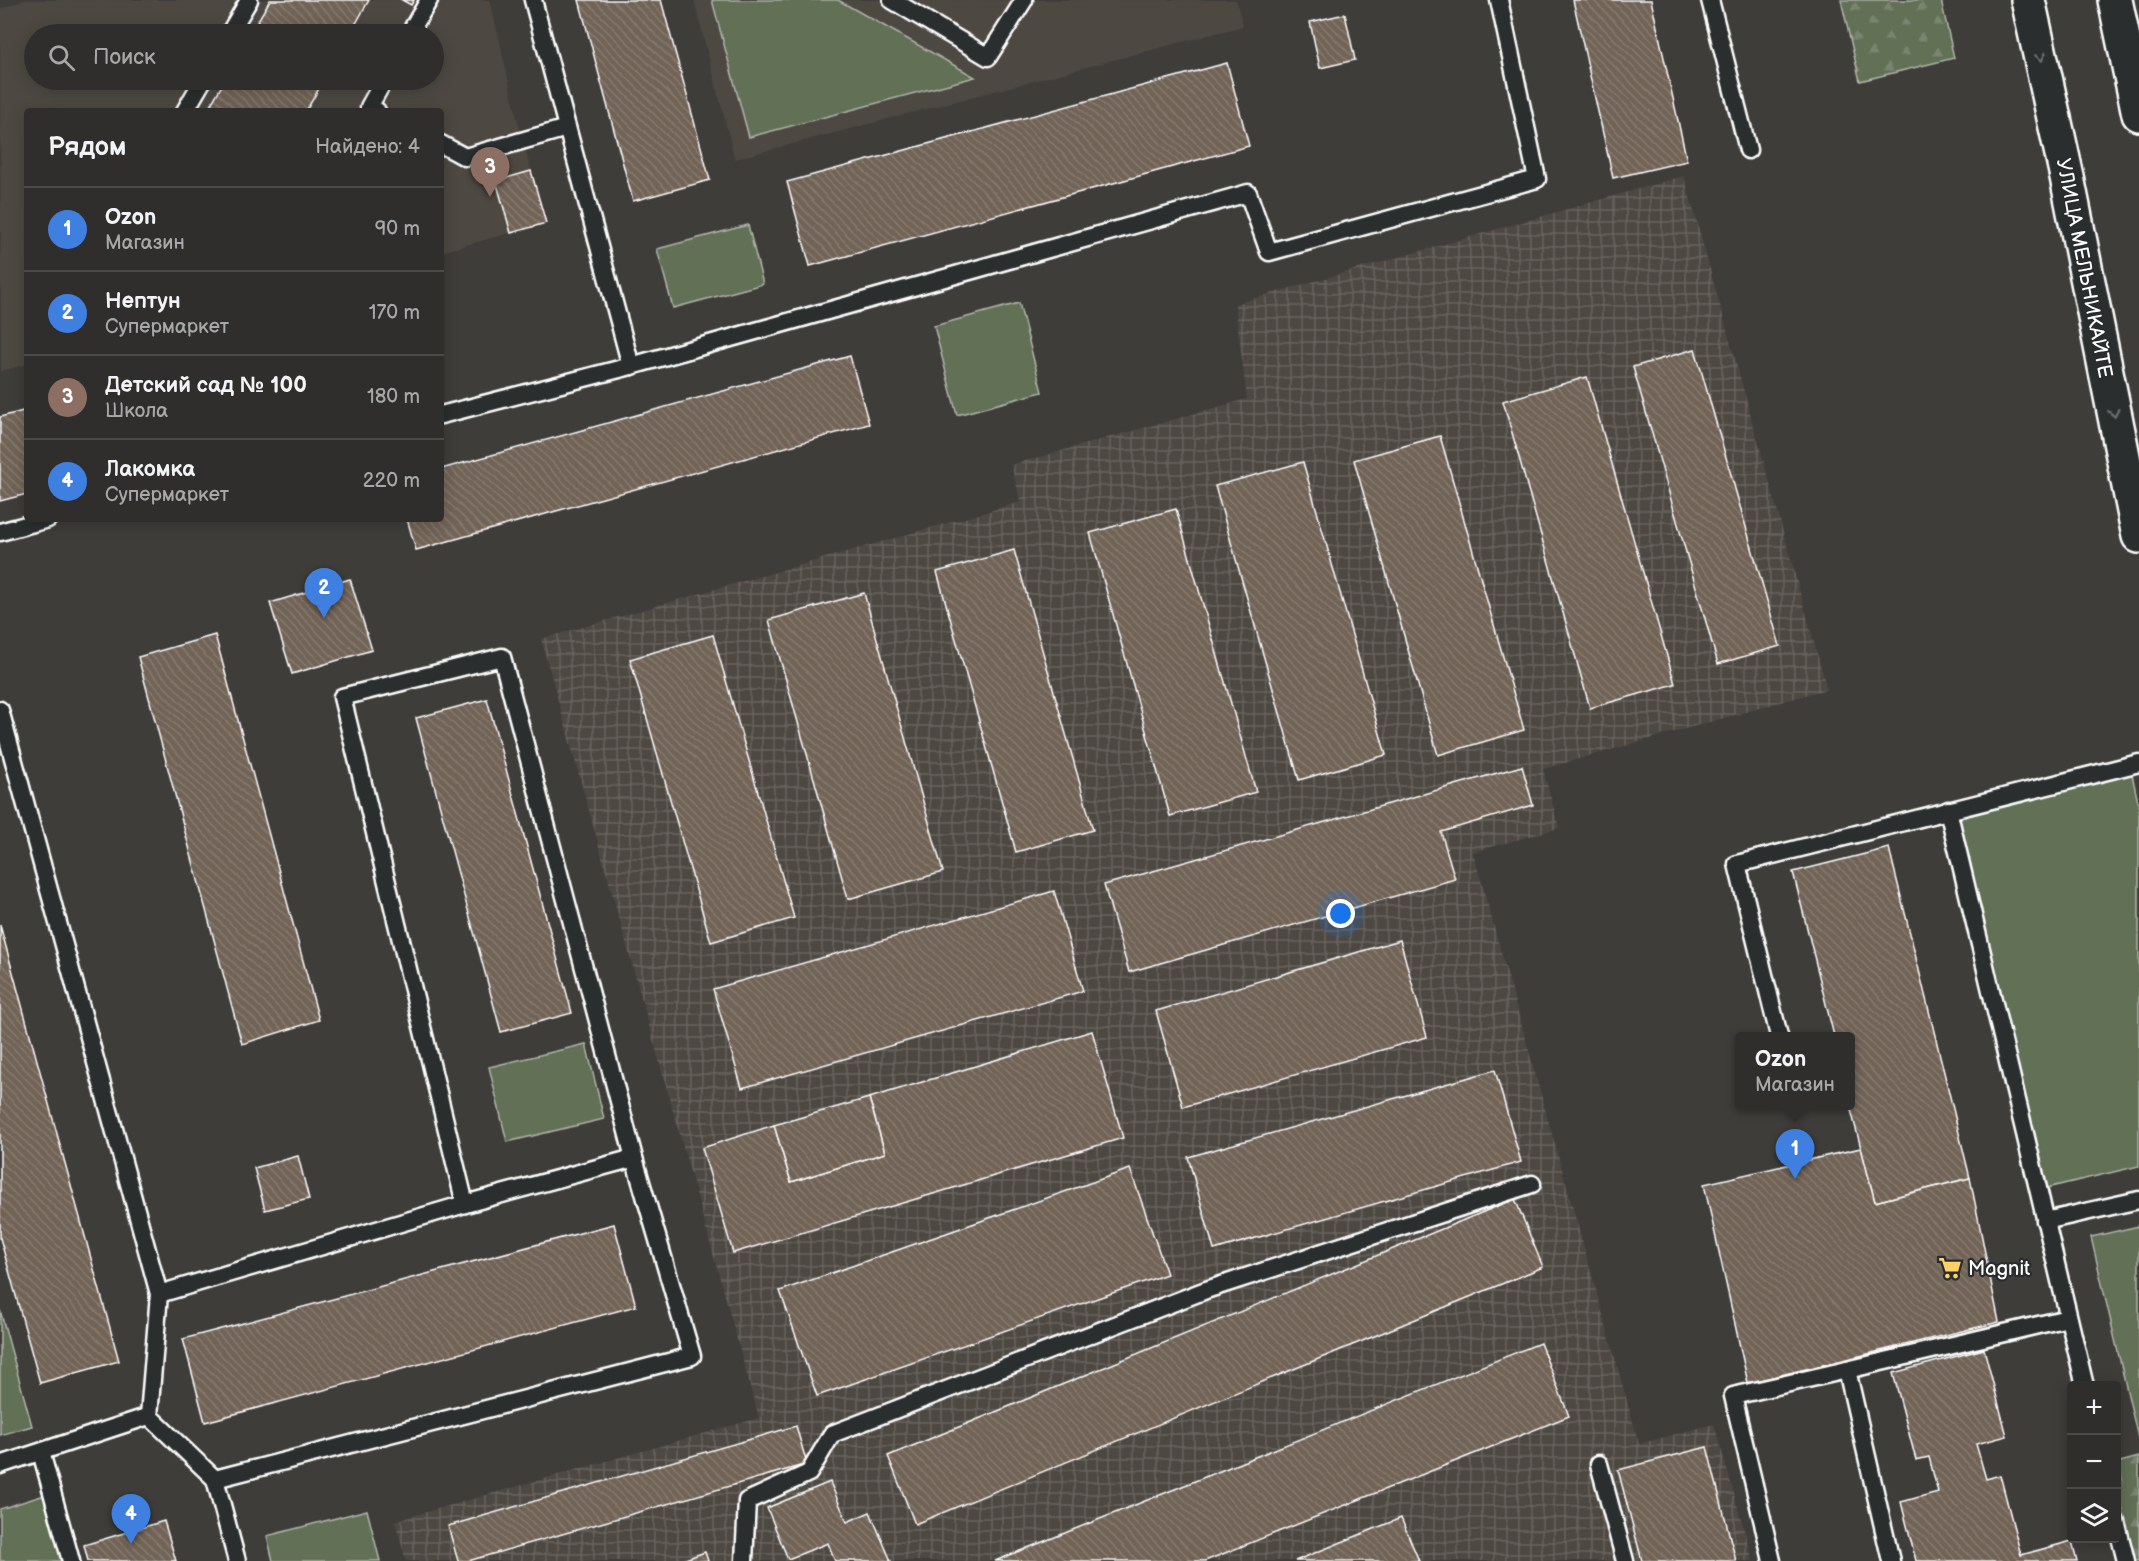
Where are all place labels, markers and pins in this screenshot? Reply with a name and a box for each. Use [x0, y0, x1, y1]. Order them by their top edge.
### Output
pin: 3 [470, 148, 510, 197]
pin: 2 [304, 568, 344, 618]
pin: 1 [1776, 1130, 1814, 1179]
supermarket icon: Magnit [1937, 1255, 1963, 1281]
place label: Magnit [1968, 1257, 2030, 1281]
pin: 4 [112, 1494, 150, 1544]

